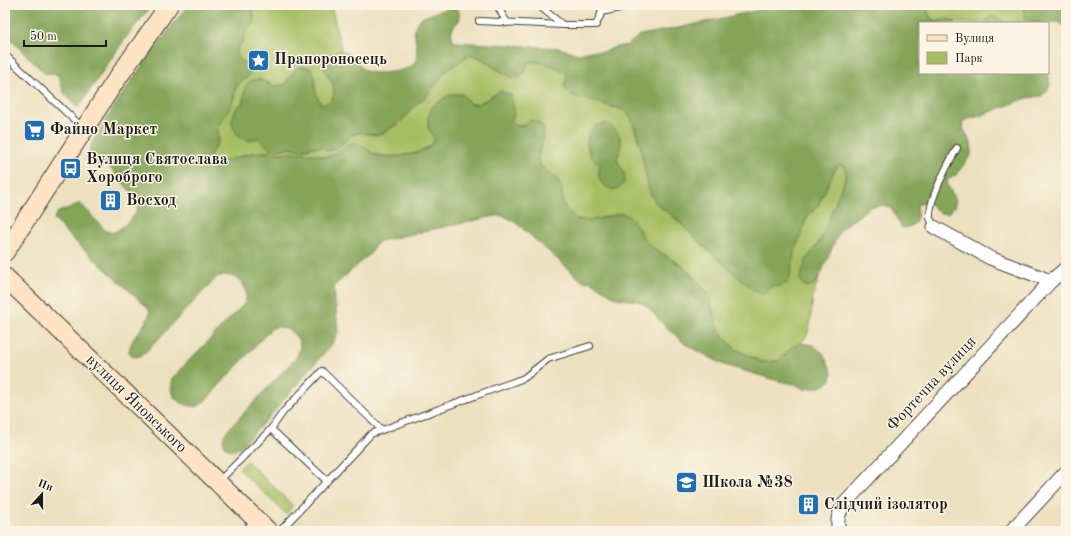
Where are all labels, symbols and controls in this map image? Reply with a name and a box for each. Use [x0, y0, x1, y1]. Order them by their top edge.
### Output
scale bar [24, 22, 106, 48]
legend [919, 22, 1049, 74]
text: 50 m [30, 30, 57, 43]
text: Вулиця [955, 33, 994, 45]
place icon: Прапороносець [245, 47, 271, 73]
place label: Прапороносець [274, 52, 387, 68]
text: Парк [955, 53, 983, 65]
supermarket icon: Файно Маркет [21, 117, 47, 143]
place label: Файно Маркет [50, 122, 158, 138]
place label: Вулиця Святослава Хороброго [86, 152, 228, 186]
bus stop icon: Вулиця Святослава Хороброго [57, 156, 83, 182]
building icon: Восход [97, 188, 123, 214]
place label: Восход [126, 193, 176, 209]
street label: Фортечна вулиця [884, 334, 980, 434]
street label: вулиця Яновського [82, 352, 190, 456]
school or university icon: Школа №38 [674, 470, 700, 496]
north arrow [22, 474, 62, 514]
place label: Школа №38 [702, 475, 793, 491]
text: Пн [36, 478, 54, 494]
building icon: Слідчий ізолятор [795, 492, 821, 518]
place label: Слідчий ізолятор [824, 497, 948, 513]

